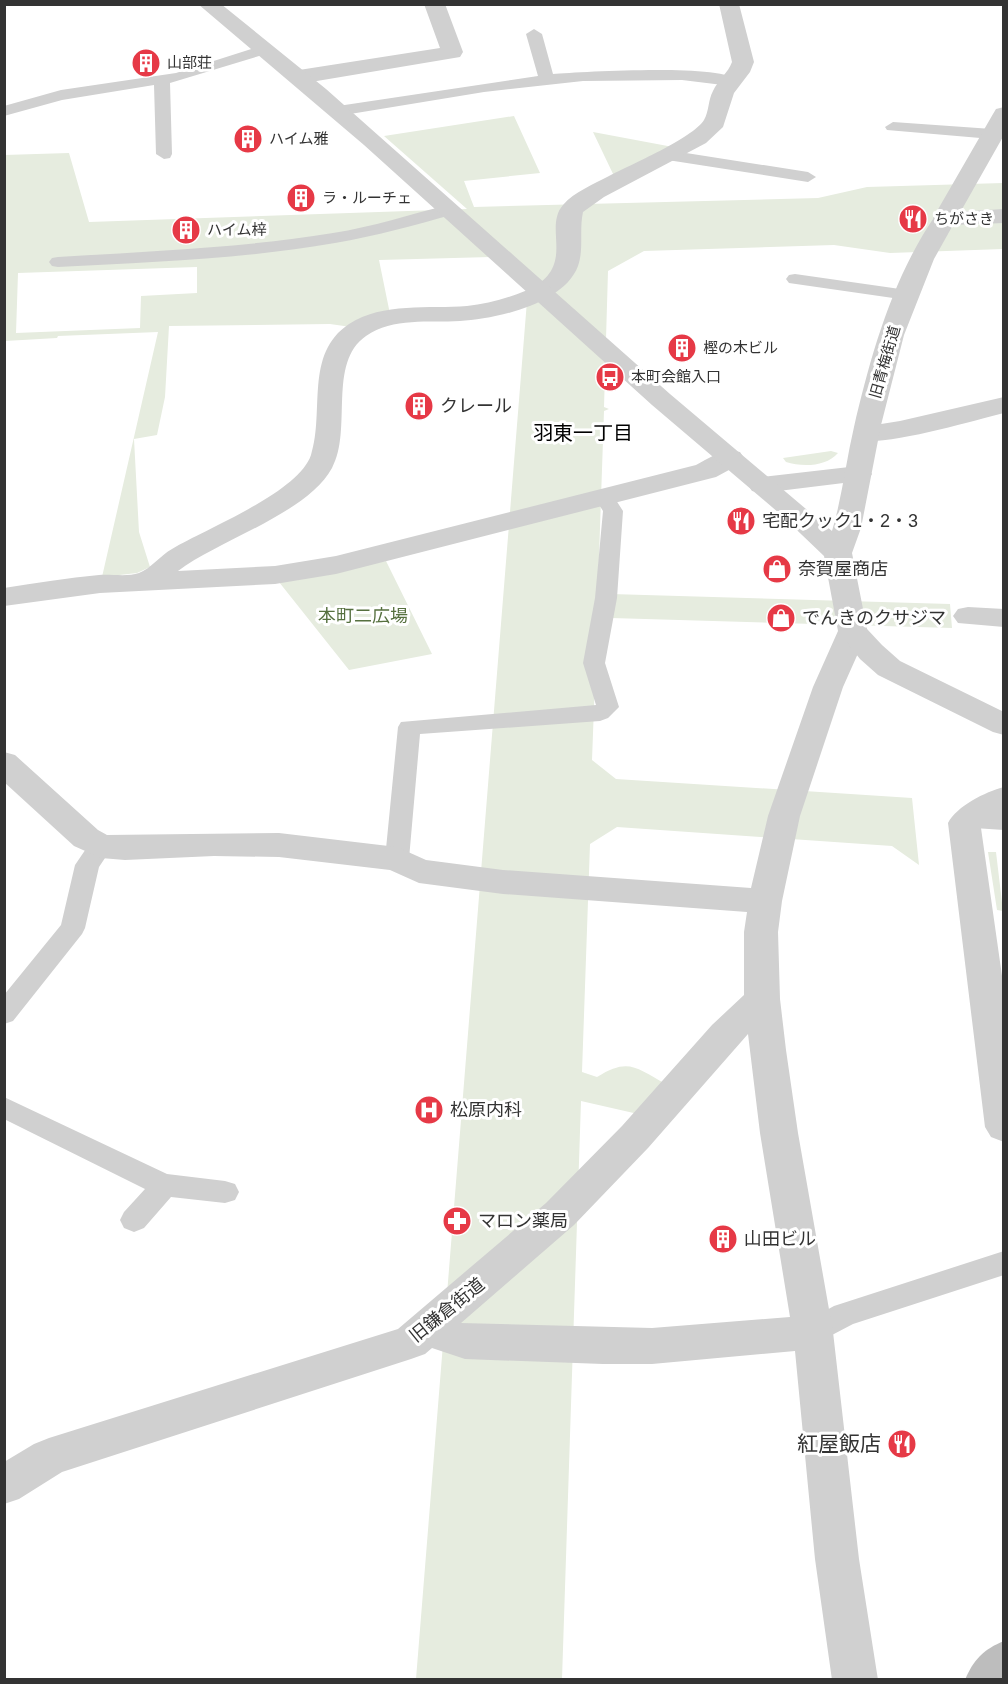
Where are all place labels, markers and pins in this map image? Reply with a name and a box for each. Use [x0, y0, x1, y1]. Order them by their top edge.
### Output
building icon: 山部荘 [130, 47, 162, 79]
place label: 山部荘 [167, 54, 212, 71]
building icon: ハイム雅 [232, 123, 264, 155]
place label: ハイム雅 [269, 130, 328, 147]
building icon: ラ・ルーチェ [285, 182, 317, 214]
place label: ラ・ルーチェ [322, 189, 412, 206]
restaurant icon: ちがさき [897, 203, 929, 235]
place label: ちがさき [934, 210, 994, 227]
building icon: ハイム梓 [170, 214, 202, 246]
place label: ハイム梓 [207, 221, 266, 238]
building icon: 樫の木ビル [666, 332, 698, 364]
place label: 樫の木ビル [703, 339, 778, 356]
bus stop icon: 本町会館入口 [594, 361, 626, 393]
place label: 本町会館入口 [631, 368, 721, 385]
building icon: クレール [403, 390, 435, 422]
place label: クレール [440, 396, 512, 416]
restaurant icon: 宅配クック1・2・3 [725, 505, 757, 537]
place label: 宅配クック1・2・3 [762, 511, 918, 531]
shop icon: 奈賀屋商店 [761, 553, 793, 585]
place label: 奈賀屋商店 [798, 559, 888, 579]
shop icon: でんきのクサジマ [765, 602, 797, 634]
place label: でんきのクサジマ [802, 608, 946, 628]
hospital icon: 松原内科 [413, 1094, 445, 1126]
place label: 松原内科 [450, 1100, 522, 1120]
pharmacy icon: マロン薬局 [441, 1205, 473, 1237]
place label: マロン薬局 [478, 1211, 568, 1231]
building icon: 山田ビル [707, 1223, 739, 1255]
place label: 山田ビル [744, 1229, 816, 1249]
restaurant icon: 紅屋飯店 [886, 1428, 918, 1460]
place label: 紅屋飯店 [797, 1432, 881, 1455]

